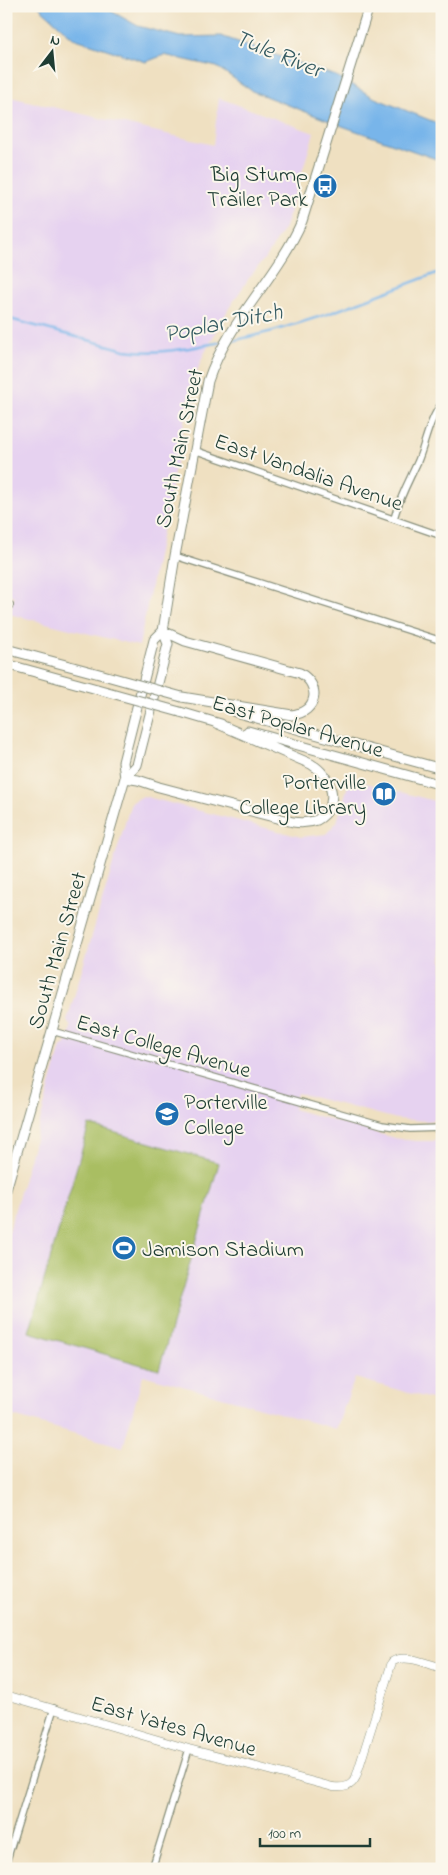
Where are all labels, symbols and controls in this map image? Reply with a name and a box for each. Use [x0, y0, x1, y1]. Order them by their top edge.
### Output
water label: Tule River [229, 22, 330, 90]
north arrow [28, 28, 78, 78]
text: N [48, 30, 63, 52]
place label: Big Stump Trailer Park [207, 160, 308, 217]
bus stop icon: Big Stump Trailer Park [312, 173, 338, 199]
water label: Poplar Ditch [161, 296, 286, 353]
street label: South Main Street [148, 365, 214, 531]
street label: East Vandalia Avenue [209, 427, 407, 521]
street label: East Poplar Avenue [208, 688, 387, 768]
place label: Porterville College Library [239, 768, 366, 826]
library icon: Porterville College Library [371, 781, 397, 807]
street label: South Main Street [21, 868, 97, 1033]
street label: East College Avenue [72, 1008, 254, 1089]
place label: Porterville College [184, 1088, 268, 1146]
school or university icon: Porterville College [154, 1101, 180, 1127]
sports icon: Jamison Stadium [111, 1235, 137, 1261]
place label: Jamison Stadium [142, 1235, 304, 1267]
street label: East Yates Avenue [87, 1689, 260, 1767]
scale bar [260, 1815, 370, 1847]
text: 100 m [268, 1823, 301, 1845]

